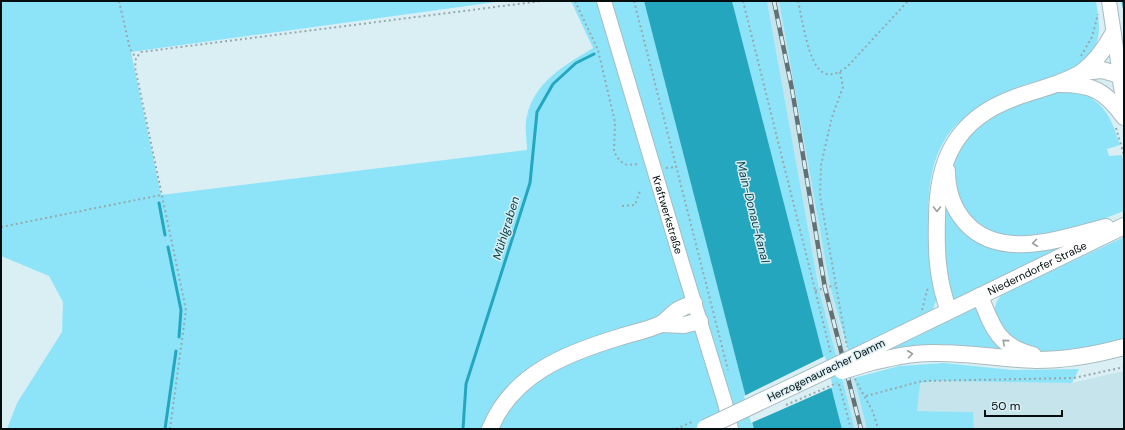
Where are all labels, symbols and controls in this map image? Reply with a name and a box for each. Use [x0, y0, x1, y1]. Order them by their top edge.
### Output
water label: Main-Donau-Kanal [733, 159, 773, 265]
street label: Kraftwerkstraße [649, 174, 686, 256]
water label: Mühlgraben [489, 194, 523, 262]
one-way arrow [933, 206, 941, 212]
street label: Niederndorfer Straße [985, 238, 1089, 298]
one-way arrow [1032, 238, 1038, 247]
street label: Herzogenauracher Damm [765, 335, 887, 405]
one-way arrow [1002, 339, 1010, 346]
one-way arrow [907, 350, 913, 359]
scale bar [985, 392, 1062, 418]
text: 50 m [991, 398, 1020, 414]

